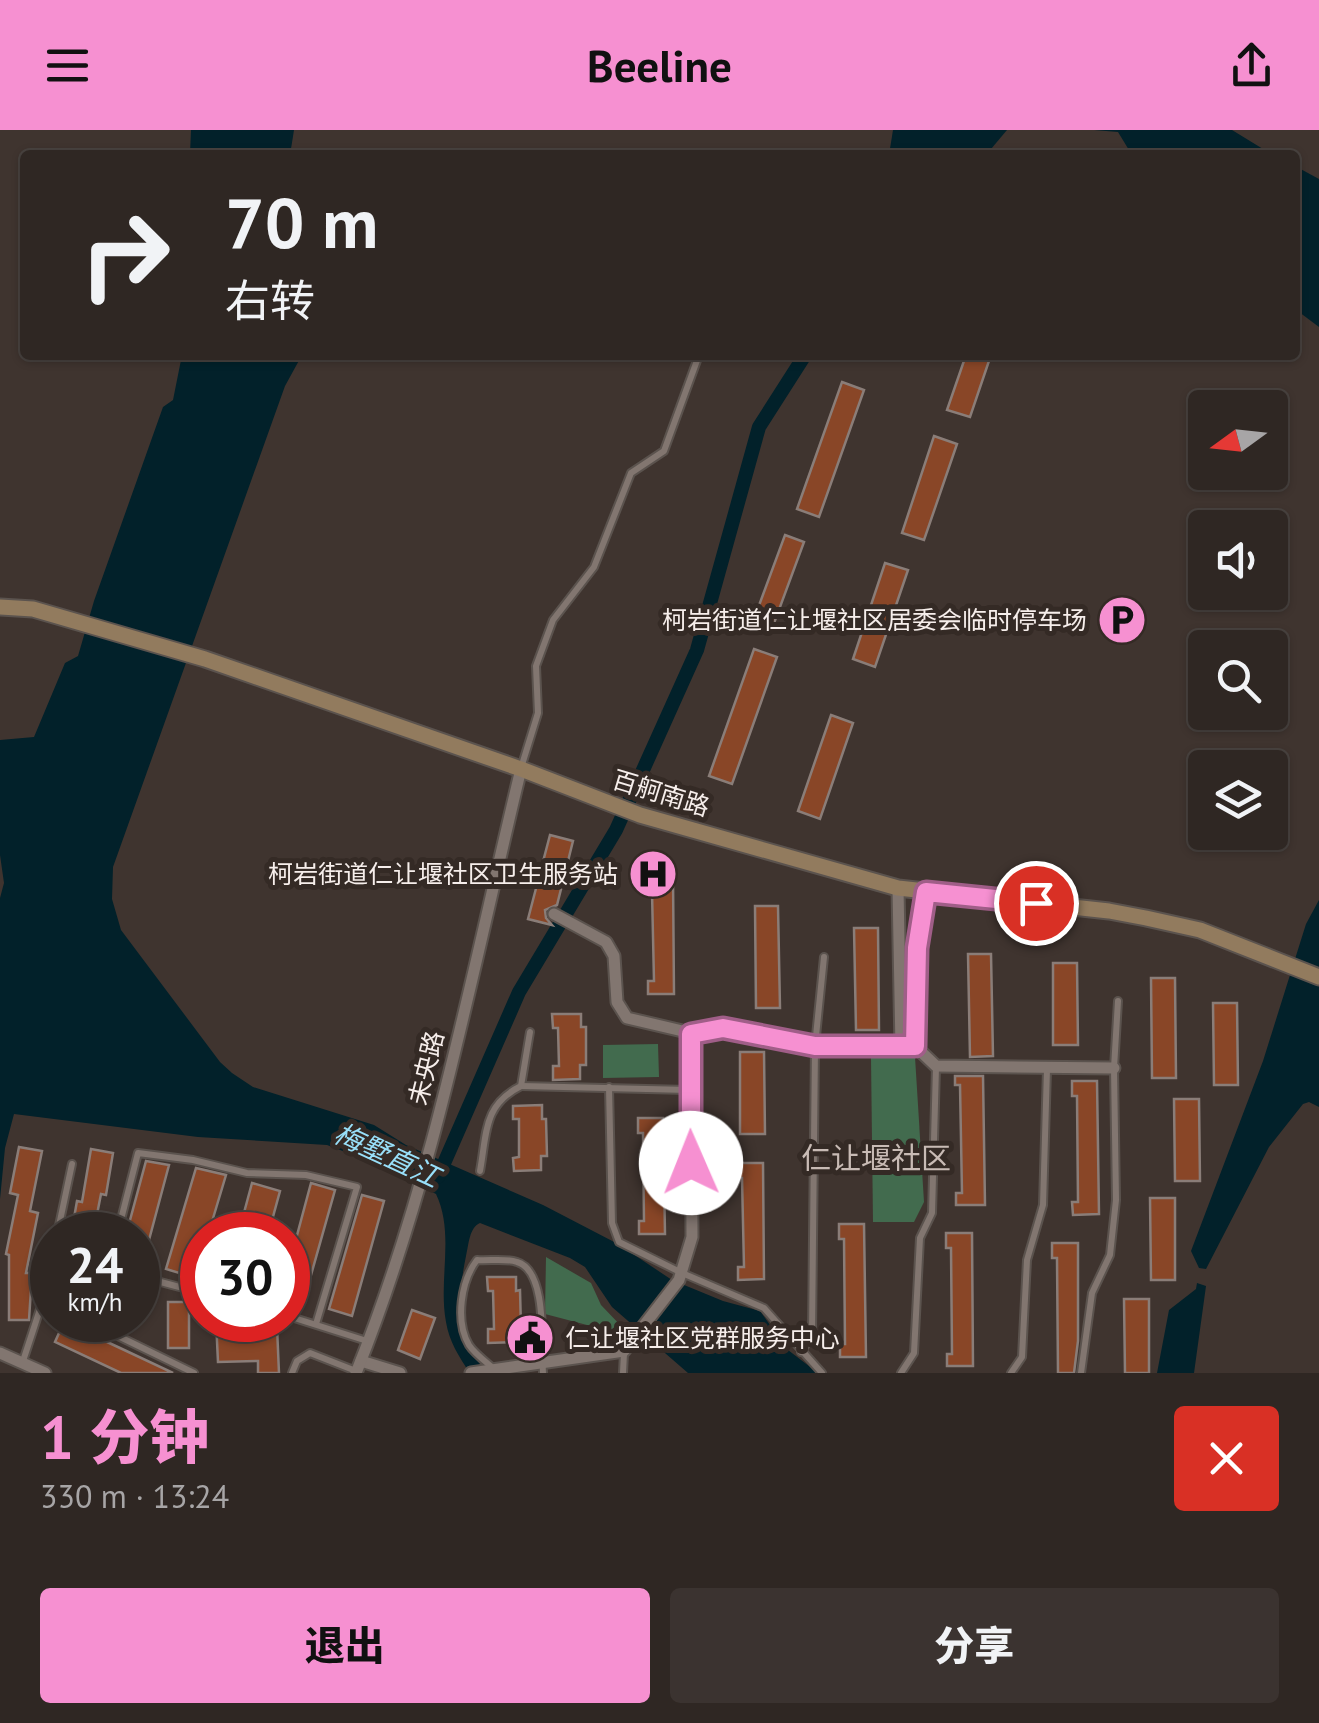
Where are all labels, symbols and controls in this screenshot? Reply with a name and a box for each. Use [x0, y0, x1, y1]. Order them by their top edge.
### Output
text: Beeline [587, 36, 732, 94]
icon: menu [40, 38, 95, 93]
icon: share [1224, 38, 1279, 93]
text: 70 m [225, 177, 378, 267]
icon: right [60, 190, 190, 320]
text: 右转 [225, 271, 315, 329]
north arrow [1188, 390, 1288, 490]
map controls [1188, 390, 1288, 850]
button: sound [1188, 510, 1288, 610]
parking icon: 柯岩街道仁让堰社区居委会临时停车场 [1096, 594, 1148, 646]
place label: 柯岩街道仁让堰社区居委会临时停车场 [662, 604, 1087, 636]
button: search [1188, 630, 1288, 730]
button: layers [1188, 750, 1288, 850]
street label: 百舸南路 [608, 763, 714, 823]
hospital icon: 柯岩街道仁让堰社区卫生服务站 [627, 848, 679, 900]
place label: 柯岩街道仁让堰社区卫生服务站 [268, 858, 618, 890]
pin [994, 861, 1079, 946]
icon: arrive [1009, 876, 1064, 931]
street label: 未央路 [401, 1028, 451, 1108]
position arrow [639, 1111, 743, 1215]
water label: 梅墅直江 [329, 1114, 448, 1196]
district label: 仁让堰社区 [801, 1138, 951, 1177]
speed limit sign: 30 [180, 1212, 310, 1342]
text: 24 [67, 1232, 123, 1297]
text: km/h [68, 1286, 122, 1318]
public building icon: 仁让堰社区党群服务中心 [504, 1312, 556, 1364]
place label: 仁让堰社区党群服务中心 [565, 1322, 840, 1354]
text: 1 分钟 [40, 1398, 209, 1476]
button: close [1174, 1406, 1279, 1511]
text: 330 m · 13:24 [40, 1475, 229, 1517]
button: 退出 [40, 1588, 650, 1703]
button: 分享 [670, 1588, 1279, 1703]

